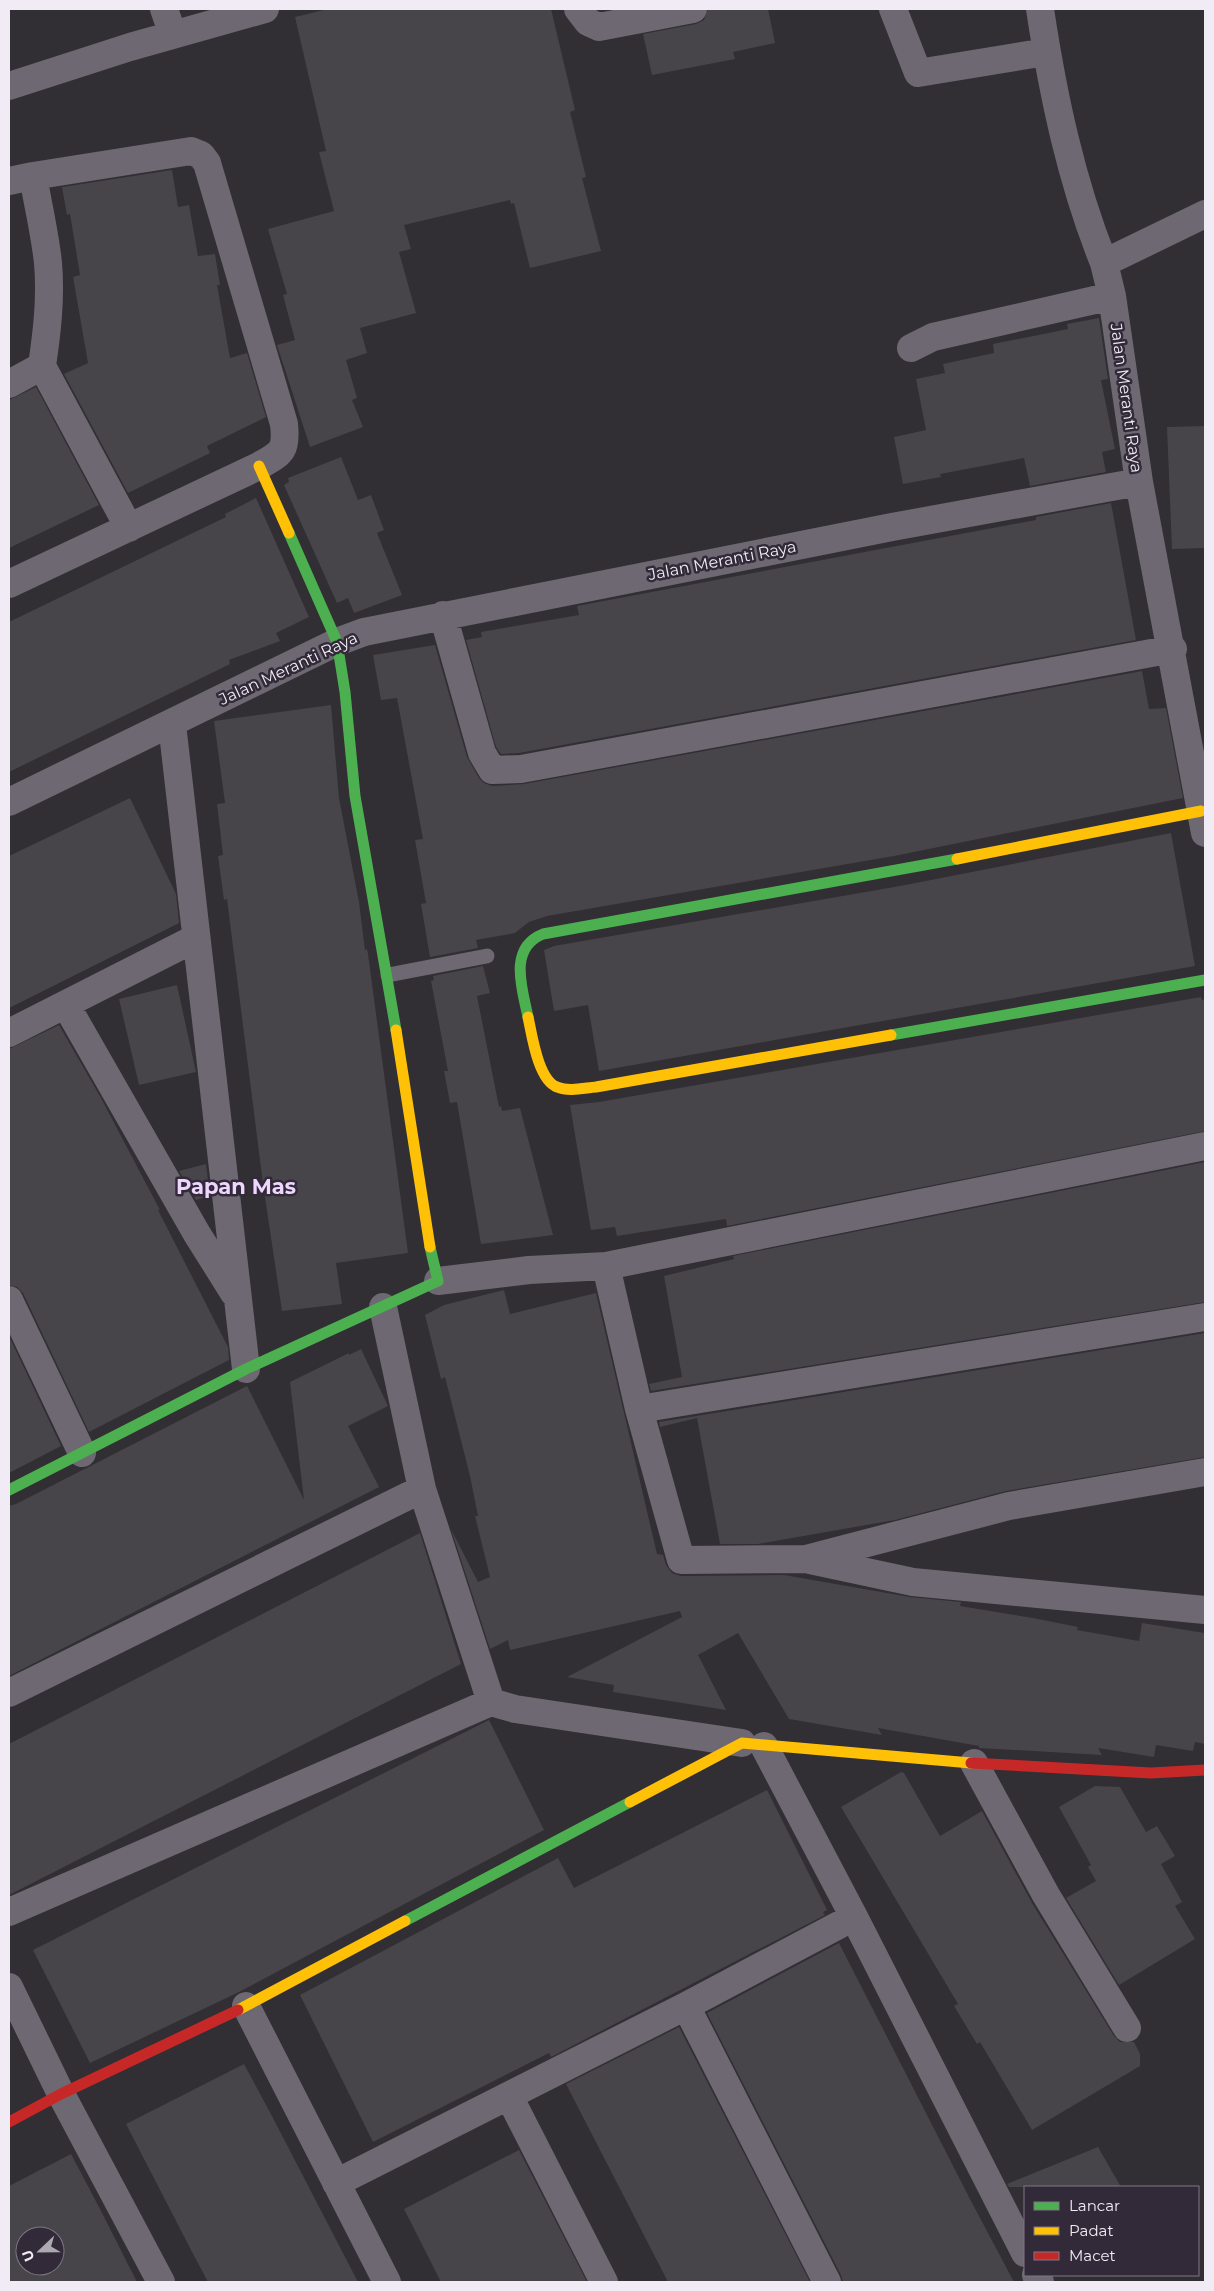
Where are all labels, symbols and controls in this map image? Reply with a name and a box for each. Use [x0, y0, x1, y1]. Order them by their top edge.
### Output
street label: Jalan Meranti Raya [1106, 321, 1146, 474]
street label: Jalan Meranti Raya [645, 537, 798, 584]
street label: Jalan Meranti Raya [215, 628, 360, 709]
district label: Papan Mas [176, 1174, 296, 1199]
legend [1024, 2186, 1199, 2276]
text: Lancar [1069, 2196, 1120, 2215]
text: Padat [1069, 2221, 1114, 2240]
north arrow [15, 2226, 65, 2276]
text: Macet [1069, 2246, 1116, 2265]
text: U [18, 2247, 38, 2264]

